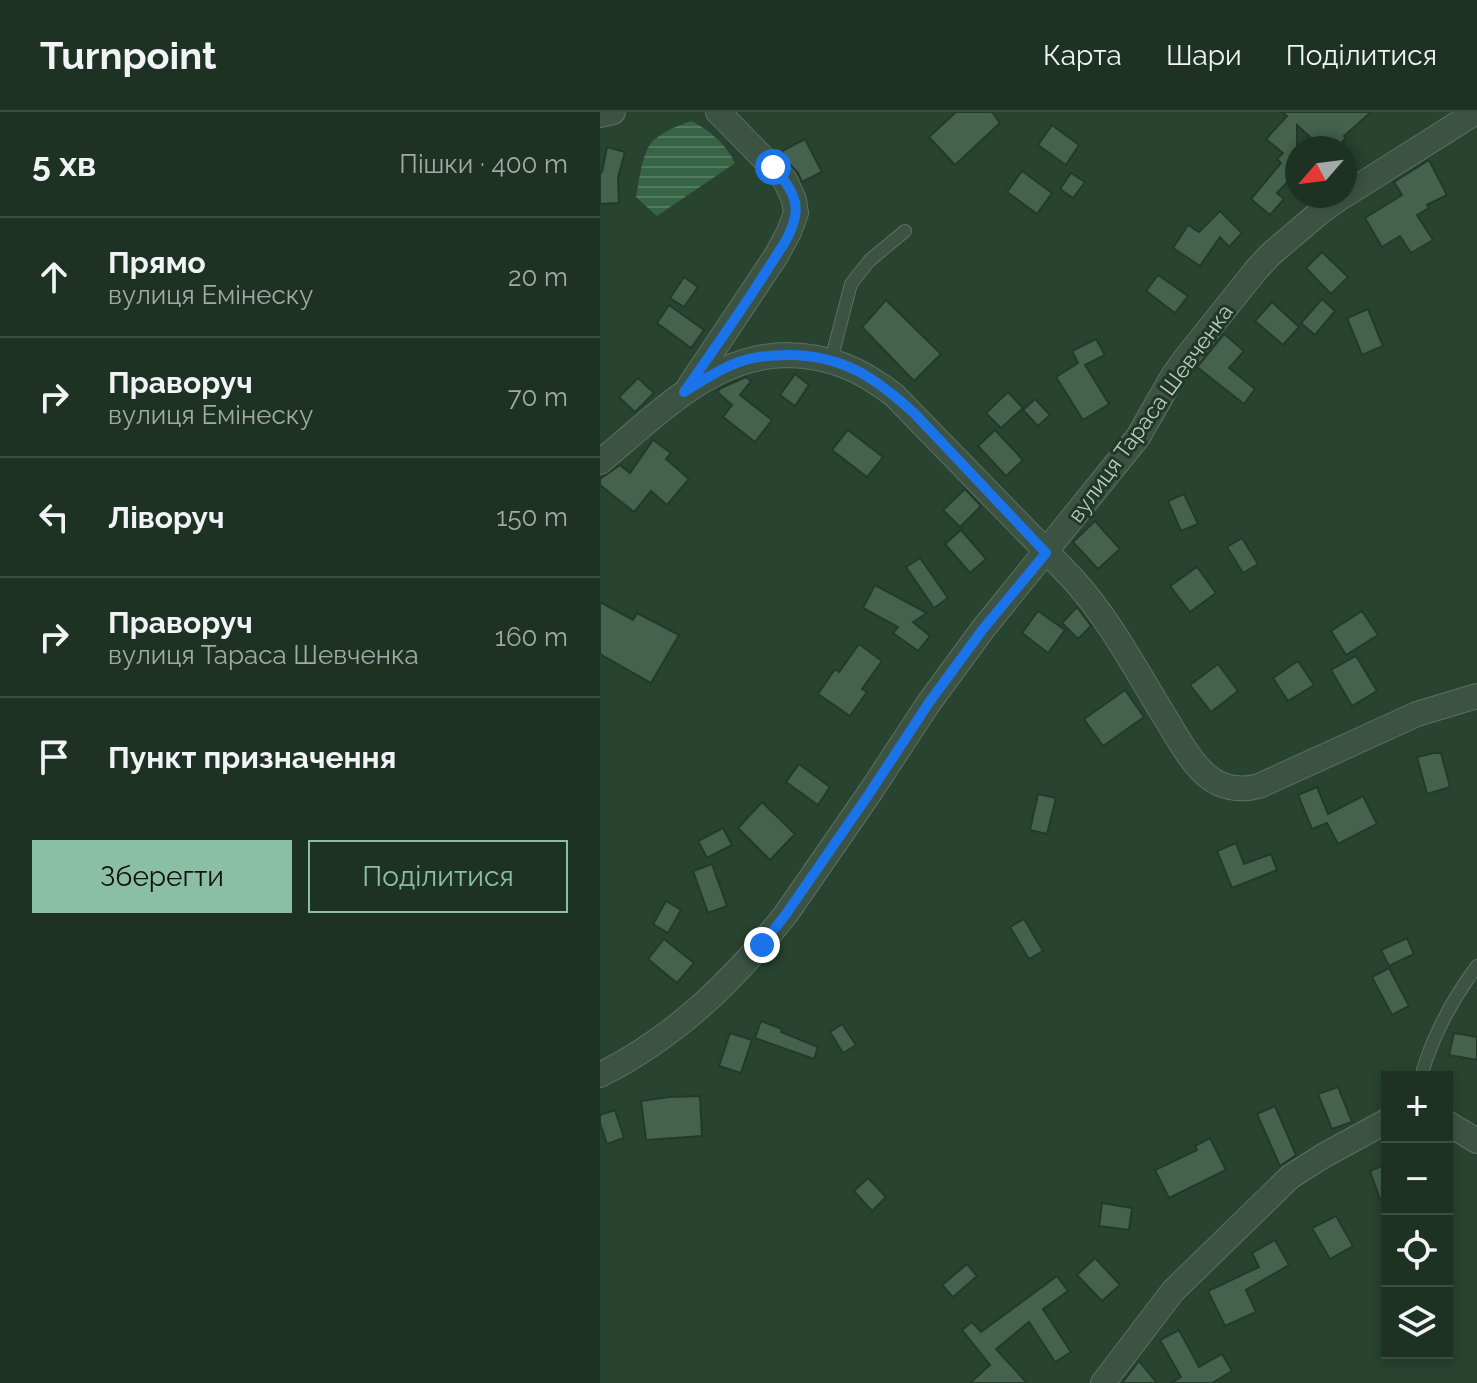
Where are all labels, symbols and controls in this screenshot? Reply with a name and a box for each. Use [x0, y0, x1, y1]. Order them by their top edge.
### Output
text: Turnpoint [40, 33, 217, 78]
text: Карта [1043, 39, 1122, 72]
text: Шари [1166, 39, 1242, 72]
text: Поділитися [1286, 39, 1437, 72]
north arrow [1285, 136, 1357, 208]
text: 5 хв [32, 144, 96, 184]
text: Пішки · 400 m [399, 149, 568, 179]
route start [755, 149, 791, 185]
text: Прямо [108, 245, 206, 280]
icon: ahead [32, 255, 76, 299]
text: 20 m [508, 262, 568, 292]
text: вулиця Емінеску [108, 280, 313, 310]
street label: вулиця Тараса Шевченка [1062, 299, 1238, 527]
text: Праворуч [108, 365, 253, 400]
icon: right [32, 375, 76, 419]
text: 70 m [508, 382, 568, 412]
text: вулиця Емінеску [108, 400, 313, 430]
icon: left [32, 495, 76, 539]
text: Ліворуч [108, 500, 224, 535]
text: 150 m [496, 502, 568, 532]
text: Праворуч [108, 605, 253, 640]
icon: right [32, 615, 76, 659]
text: 160 m [495, 622, 568, 652]
text: вулиця Тараса Шевченка [108, 640, 419, 670]
icon: arrive [32, 735, 76, 779]
text: Пункт призначення [108, 740, 396, 775]
button: Зберегти [32, 840, 292, 913]
button: Поділитися [308, 840, 568, 913]
route end [744, 927, 780, 963]
map controls [1381, 1071, 1453, 1359]
button: + [1381, 1071, 1453, 1143]
button: − [1381, 1143, 1453, 1215]
button: locate [1381, 1215, 1453, 1287]
button: layers [1381, 1287, 1453, 1359]

